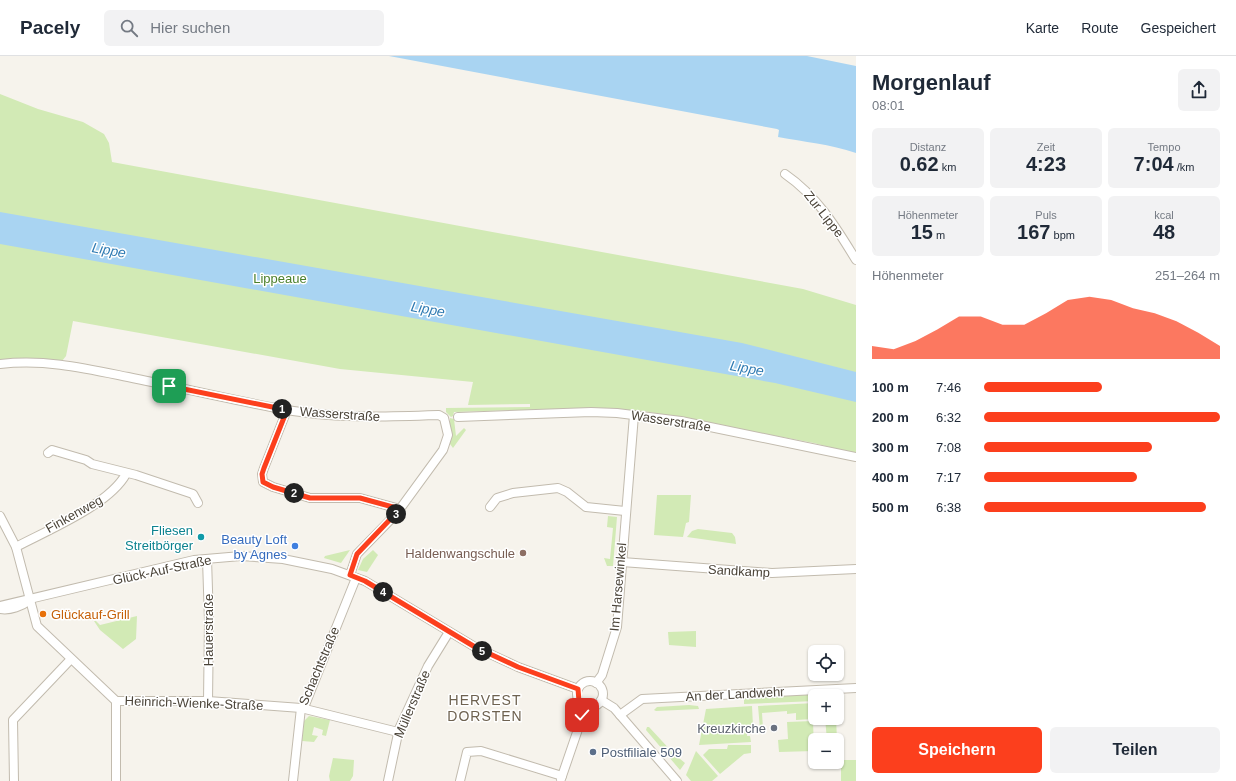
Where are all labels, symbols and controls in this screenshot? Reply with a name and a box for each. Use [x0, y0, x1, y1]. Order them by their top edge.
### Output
search box [104, 10, 384, 46]
text: Pacely [20, 17, 80, 38]
icon: search [118, 17, 140, 39]
text: Hier suchen [150, 19, 230, 36]
text: Karte [1026, 20, 1059, 36]
text: Route [1081, 20, 1119, 36]
text: Gespeichert [1141, 20, 1216, 36]
button: share [1178, 69, 1220, 111]
text: Morgenlauf [872, 70, 991, 95]
text: 08:01 [872, 98, 905, 113]
text: Distanz [910, 141, 946, 153]
text: Zeit [1037, 141, 1055, 153]
text: Tempo [1147, 141, 1181, 153]
text: 0.62 [900, 153, 939, 175]
text: 4:23 [1026, 153, 1066, 175]
text: 7:04 [1134, 153, 1174, 175]
text: km [939, 161, 956, 173]
text: /km [1174, 161, 1194, 173]
street label: Zur Lippe [801, 188, 847, 240]
text: Höhenmeter [898, 209, 958, 221]
text: Puls [1035, 209, 1057, 221]
text: kcal [1154, 209, 1174, 221]
text: 15 [911, 221, 933, 243]
text: 167 [1017, 221, 1050, 243]
text: 48 [1153, 221, 1175, 243]
text: m [933, 229, 945, 241]
text: bpm [1050, 229, 1075, 241]
water label: Lippe [91, 239, 127, 261]
text: Höhenmeter [872, 268, 944, 283]
text: 251–264 m [1155, 268, 1220, 283]
park label: Lippeaue [253, 271, 307, 286]
water label: Lippe [410, 298, 446, 320]
water label: Lippe [729, 357, 765, 379]
pin [152, 369, 186, 403]
icon: arrive [158, 375, 180, 397]
text: 100 m [872, 380, 909, 395]
text: 7:46 [936, 380, 961, 395]
pin: 1 [272, 399, 292, 419]
text: 1 [279, 403, 285, 415]
street label: Wasserstraße [299, 404, 381, 424]
street label: Wasserstraße [630, 407, 712, 435]
text: 200 m [872, 410, 909, 425]
text: 6:32 [936, 410, 961, 425]
text: 300 m [872, 440, 909, 455]
text: 7:08 [936, 440, 961, 455]
text: 400 m [872, 470, 909, 485]
text: 7:17 [936, 470, 961, 485]
pin: 2 [284, 483, 304, 503]
text: 2 [291, 487, 297, 499]
street label: Finkenweg [43, 492, 105, 536]
text: 500 m [872, 500, 909, 515]
text: 6:38 [936, 500, 961, 515]
pin: 3 [386, 504, 406, 524]
text: 3 [393, 508, 399, 520]
place label: Fliesen Streitbörger [125, 523, 194, 553]
marker: Fliesen Streitbörger [196, 532, 206, 542]
place label: Beauty Loft by Agnes [221, 532, 287, 562]
marker: Beauty Loft by Agnes [290, 541, 300, 551]
street label: Im Harsewinkel [607, 542, 629, 632]
place label: Haldenwangschule [405, 546, 515, 561]
marker: Haldenwangschule [518, 548, 528, 558]
street label: Glück-Auf-Straße [111, 552, 213, 588]
street label: Sandkamp [708, 562, 770, 580]
pin: 4 [373, 582, 393, 602]
text: 4 [380, 586, 386, 598]
street label: Hauerstraße [201, 594, 216, 666]
place label: Glückauf-Grill [51, 607, 130, 622]
marker: Glückauf-Grill [38, 609, 48, 619]
street label: Schachtstraße [296, 624, 342, 708]
pin: 5 [472, 641, 492, 661]
text: 5 [479, 645, 485, 657]
map controls [808, 645, 844, 769]
button: locate [808, 645, 844, 681]
street label: Müllerstraße [391, 668, 433, 740]
street label: An der Landwehr [685, 684, 785, 704]
button: + [808, 689, 844, 725]
district label: HERVEST DORSTEN [447, 692, 523, 724]
street label: Heinrich-Wienke-Straße [124, 693, 264, 713]
pin [565, 698, 599, 732]
icon: check [571, 704, 593, 726]
place label: Kreuzkirche [697, 721, 766, 736]
marker: Kreuzkirche [769, 723, 779, 733]
button: Speichern [872, 727, 1042, 773]
button: Teilen [1050, 727, 1220, 773]
button: − [808, 733, 844, 769]
place label: Postfiliale 509 [601, 745, 682, 760]
marker: Postfiliale 509 [588, 747, 598, 757]

